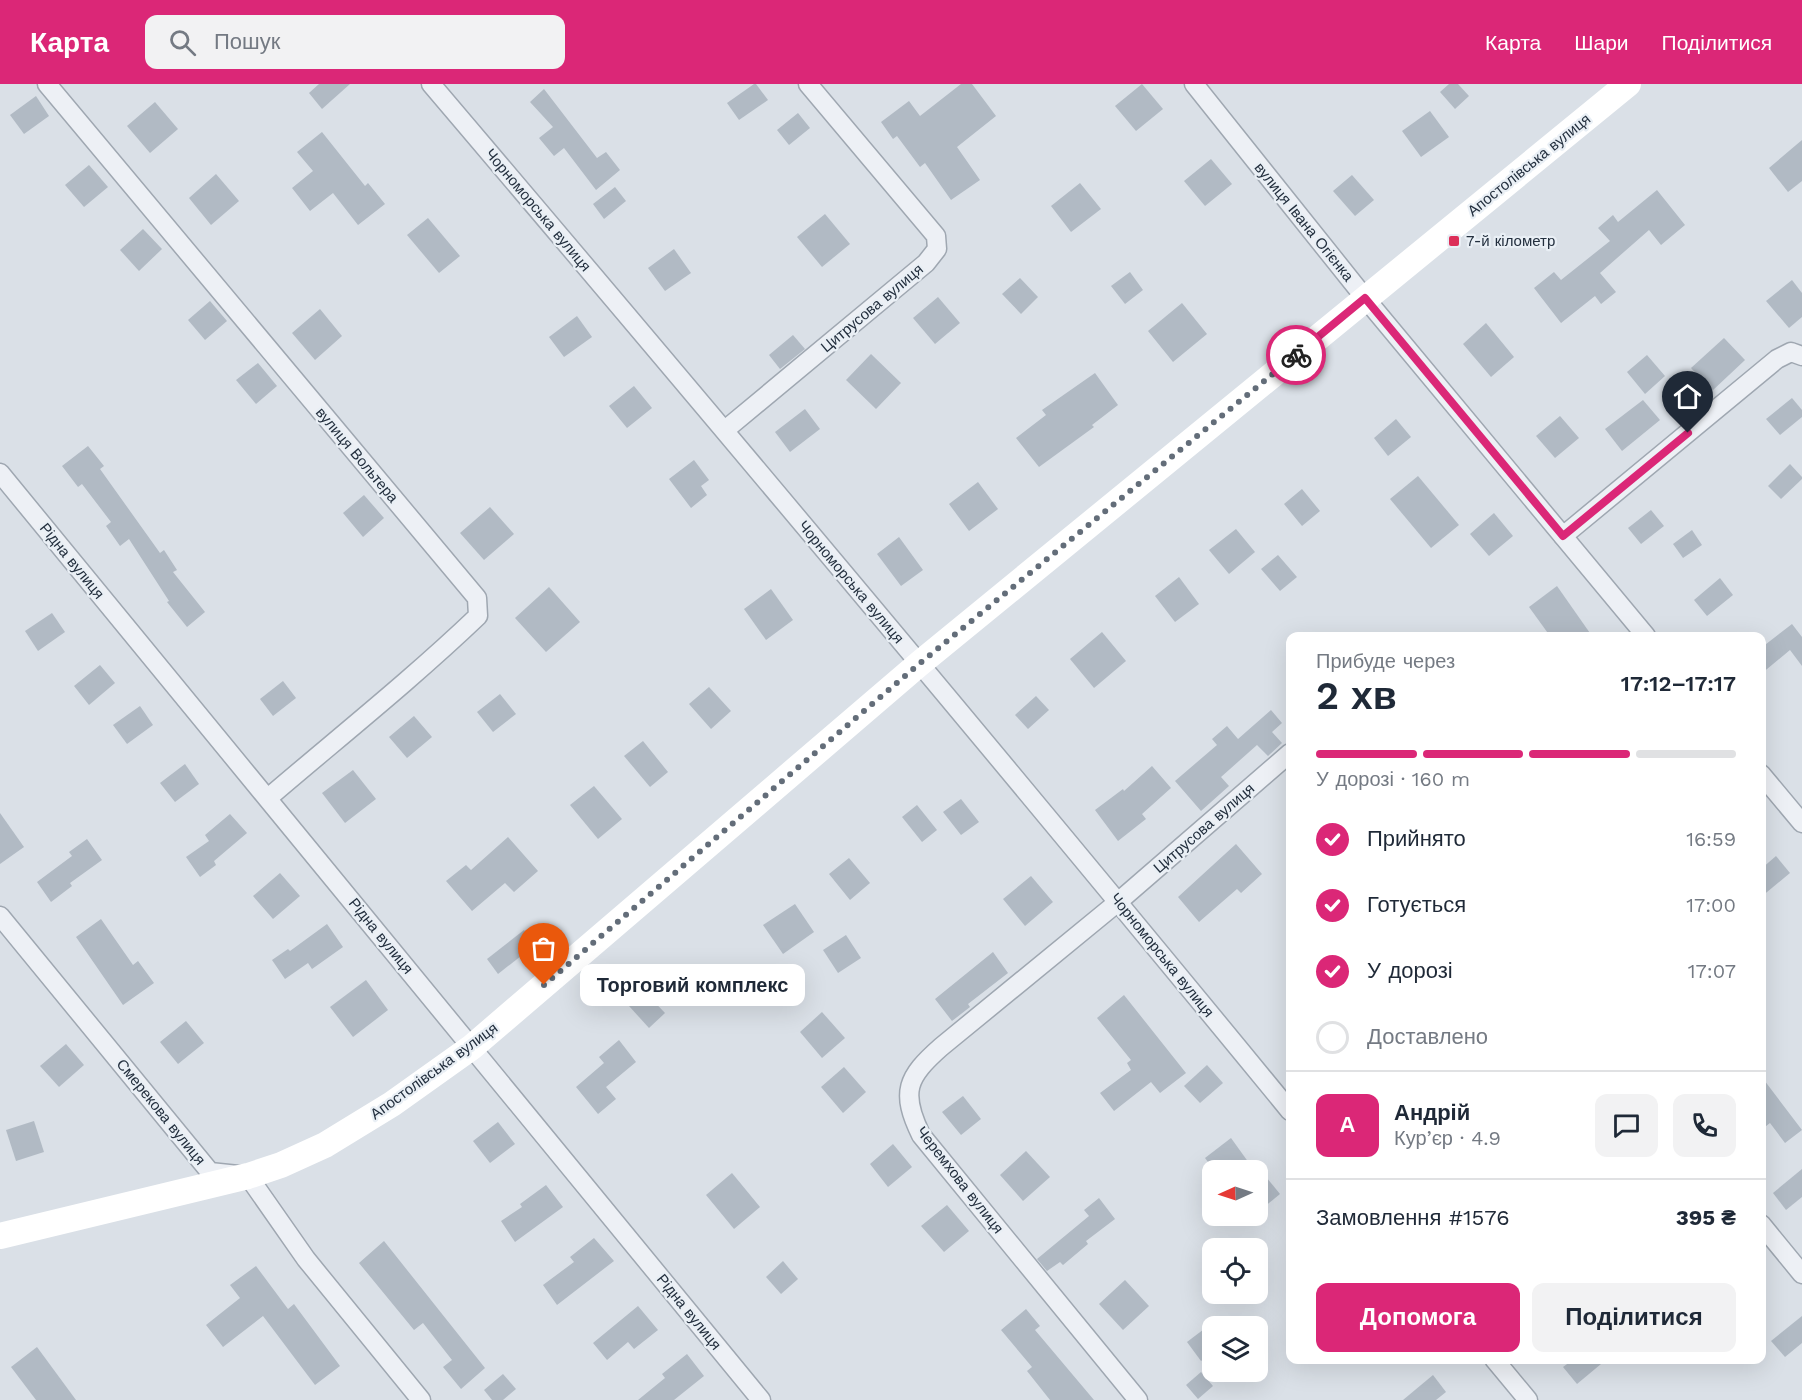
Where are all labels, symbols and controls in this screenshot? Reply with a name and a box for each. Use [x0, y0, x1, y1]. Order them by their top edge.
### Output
search box [145, 15, 565, 69]
text: Карта [30, 26, 109, 59]
icon: search [166, 26, 199, 59]
text: Пошук [214, 29, 280, 54]
text: Карта [1485, 30, 1541, 55]
text: Шари [1574, 30, 1629, 55]
text: Поділитися [1662, 30, 1772, 55]
street label: Апостолівська вулиця [1464, 110, 1594, 220]
street label: Чорноморська вулиця [481, 145, 595, 275]
street label: вулиця Івана Огієнка [1251, 159, 1358, 285]
place label: 7-й кілометр [1466, 232, 1555, 250]
marker: 7-й кілометр [1447, 234, 1461, 248]
street label: Цитрусова вулиця [817, 260, 927, 356]
courier [1266, 325, 1326, 385]
icon: bike [1280, 339, 1313, 372]
pin [1662, 371, 1713, 433]
icon: home [1671, 380, 1704, 413]
street label: вулиця Вольтера [312, 404, 403, 507]
street label: Чорноморська вулиця [794, 517, 908, 647]
street label: Рідна вулиця [36, 519, 108, 603]
text: Прибуде через [1316, 649, 1455, 673]
text: 17:12–17:17 [1621, 671, 1736, 696]
text: 2 хв [1316, 673, 1397, 718]
text: У дорозі · 160 m [1316, 767, 1470, 791]
street label: Цитрусова вулиця [1150, 779, 1258, 877]
icon: check [1316, 823, 1349, 856]
text: Прийнято [1367, 826, 1466, 851]
text: 16:59 [1686, 827, 1736, 851]
street label: Чорноморська вулиця [1106, 889, 1218, 1021]
icon: check [1316, 889, 1349, 922]
text: Готується [1367, 892, 1466, 917]
text: 17:00 [1686, 893, 1736, 917]
street label: Рідна вулиця [345, 894, 417, 978]
pin [518, 923, 569, 985]
icon: bag [527, 932, 560, 965]
icon: check [1316, 955, 1349, 988]
text: У дорозі [1367, 958, 1453, 983]
text: 17:07 [1688, 959, 1736, 983]
callout: Торговий комплекс [580, 964, 805, 1006]
text: Торговий комплекс [597, 973, 788, 997]
street label: Апостолівська вулиця [367, 1019, 501, 1123]
text: Доставлено [1367, 1024, 1488, 1049]
street label: Смерекова вулиця [113, 1055, 209, 1169]
button: chat [1595, 1094, 1658, 1157]
button: phone [1673, 1094, 1736, 1157]
text: Андрій [1394, 1100, 1470, 1125]
text: А [1340, 1112, 1355, 1137]
street label: Черемхова вулиця [913, 1123, 1007, 1237]
text: Кур’єр · 4.9 [1394, 1126, 1501, 1150]
north arrow [1202, 1160, 1268, 1226]
map controls [1202, 1160, 1268, 1382]
text: Замовлення #1576 [1316, 1205, 1510, 1230]
text: 395 ₴ [1676, 1205, 1736, 1230]
button: locate [1202, 1238, 1268, 1304]
street label: Рідна вулиця [653, 1270, 725, 1354]
button: Допомога [1316, 1283, 1520, 1352]
button: Поділитися [1532, 1283, 1736, 1352]
button: layers [1202, 1316, 1268, 1382]

